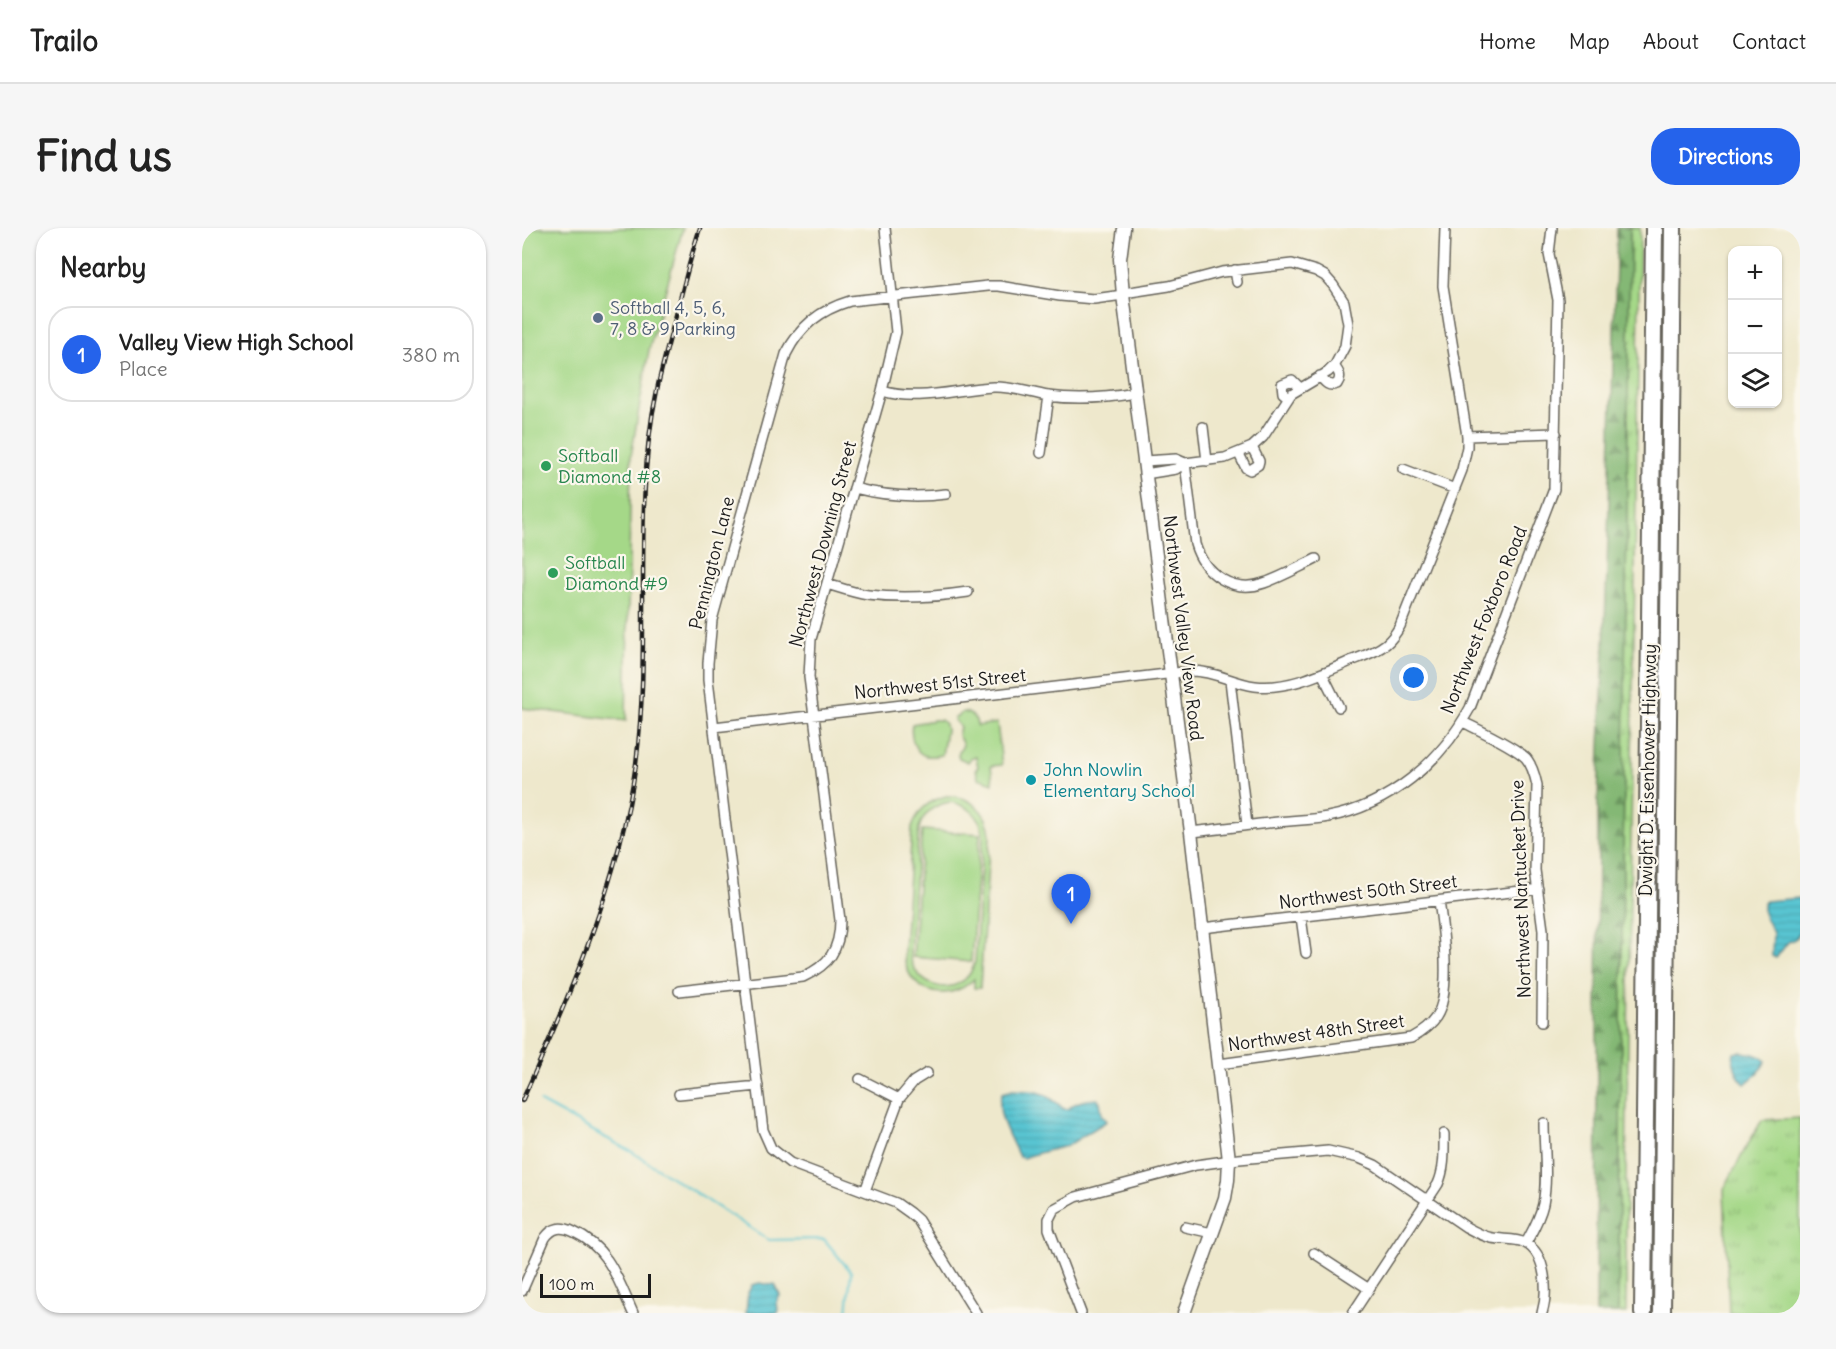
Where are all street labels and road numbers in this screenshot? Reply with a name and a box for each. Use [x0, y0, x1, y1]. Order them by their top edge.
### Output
street label: Northwest Downing Street [784, 438, 861, 650]
street label: Pennington Lane [684, 494, 739, 632]
street label: Northwest Valley View Road [1158, 514, 1209, 742]
street label: Northwest Foxboro Road [1435, 522, 1532, 717]
street label: Dwight D. Eisenhower Highway [1634, 643, 1661, 897]
street label: Northwest 51st Street [853, 663, 1027, 704]
street label: Northwest Nantucket Drive [1505, 779, 1536, 999]
street label: Northwest 50th Street [1277, 869, 1458, 914]
street label: Northwest 48th Street [1226, 1009, 1406, 1056]

